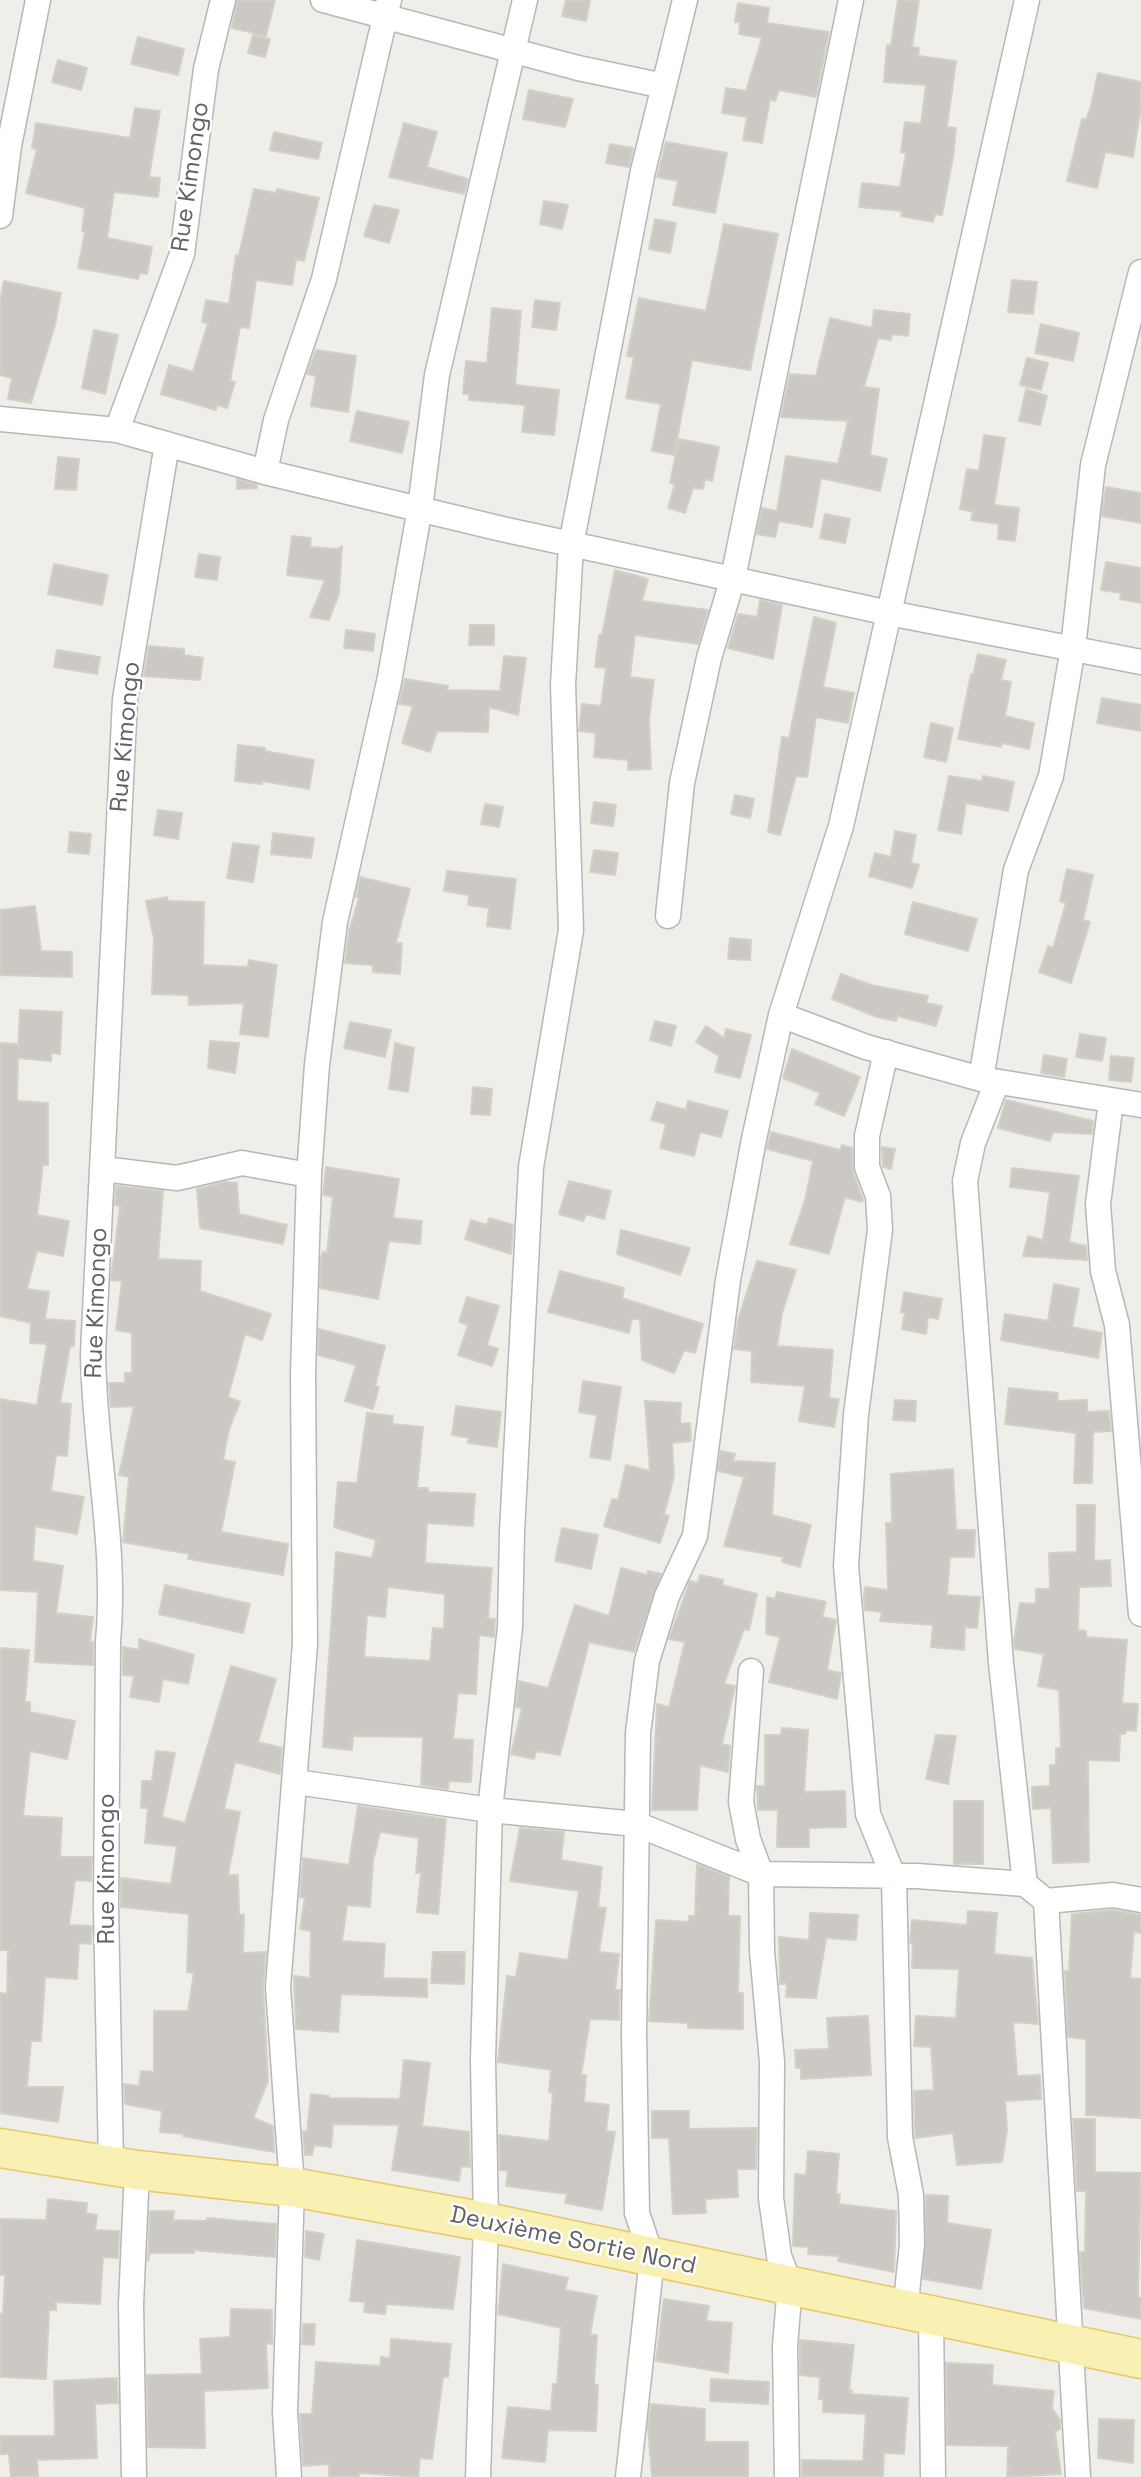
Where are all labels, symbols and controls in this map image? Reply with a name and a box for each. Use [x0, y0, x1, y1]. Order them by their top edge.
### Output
street label: Rue Kimongo [166, 100, 216, 254]
street label: Rue Kimongo [105, 660, 147, 814]
street label: Rue Kimongo [80, 1227, 114, 1379]
street label: Rue Kimongo [93, 1793, 121, 1945]
street label: Deuxième Sortie Nord [447, 2201, 699, 2281]

